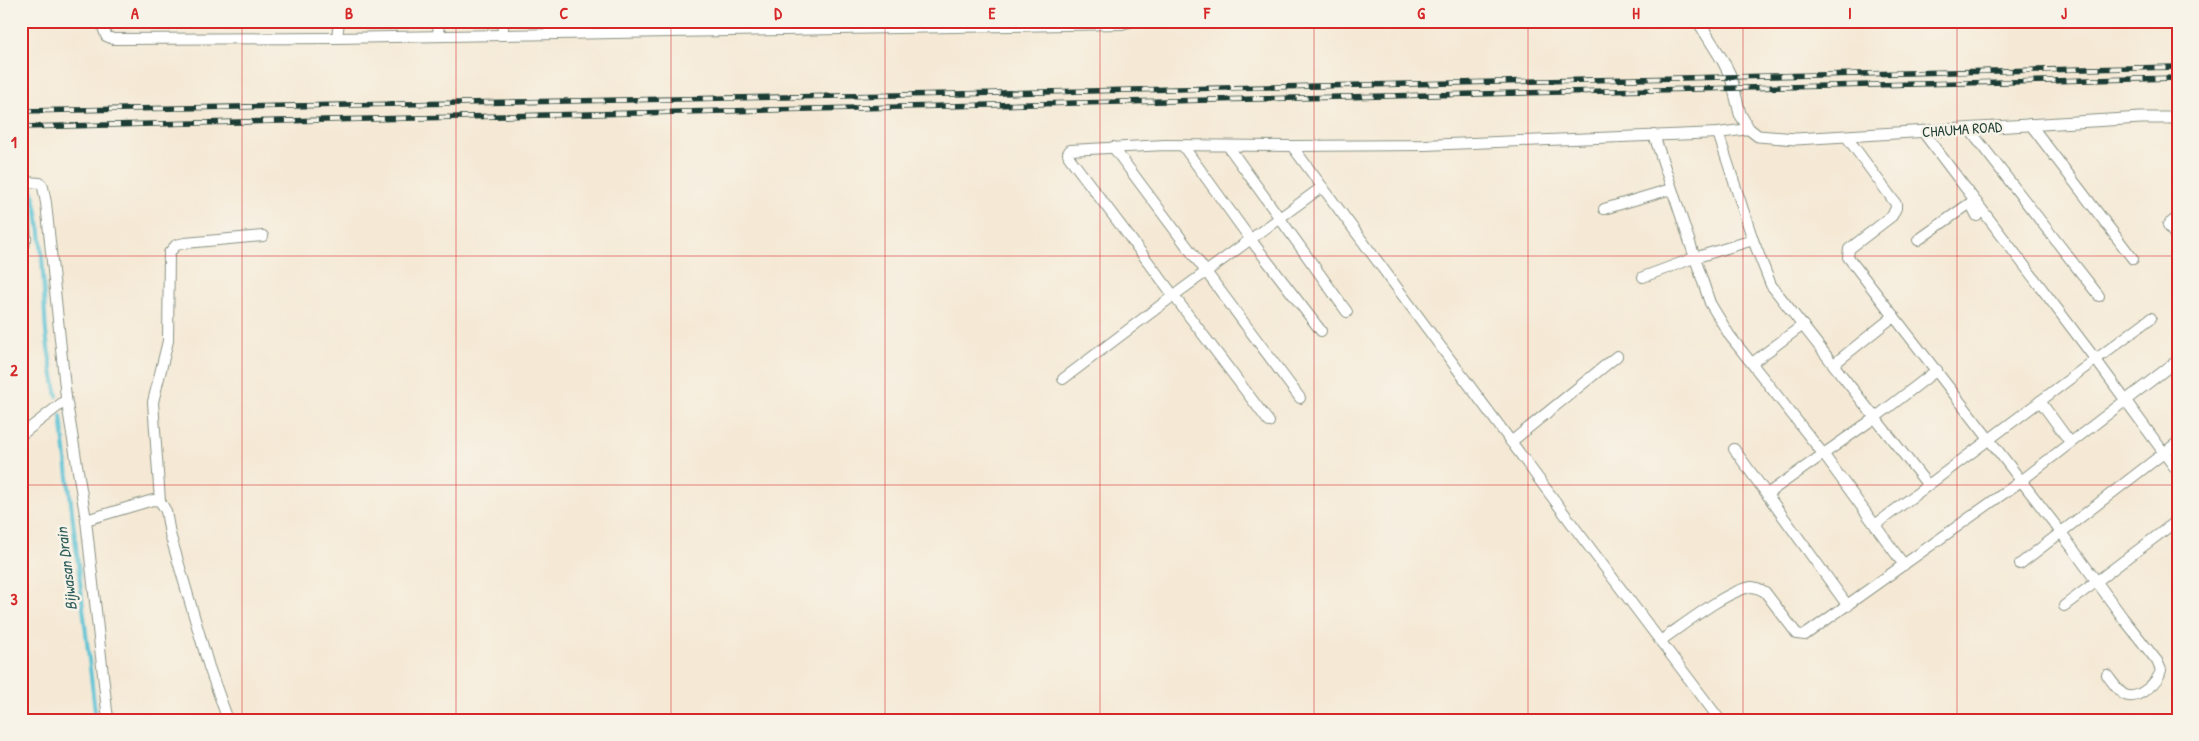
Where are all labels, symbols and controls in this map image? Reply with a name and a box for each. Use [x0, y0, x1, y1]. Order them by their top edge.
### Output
text: A [131, 2, 139, 24]
text: B [345, 2, 353, 24]
text: C [560, 2, 569, 24]
text: D [774, 2, 782, 24]
text: E [988, 2, 996, 24]
text: F [1203, 2, 1211, 24]
text: G [1417, 2, 1425, 24]
text: H [1632, 2, 1640, 24]
text: I [1848, 2, 1852, 24]
text: J [2061, 2, 2067, 24]
street label: CHAUMA ROAD [1921, 116, 2004, 142]
text: 1 [11, 131, 17, 153]
text: 2 [10, 359, 18, 381]
water label: Bijwasan Drain [50, 525, 82, 612]
text: 3 [10, 588, 18, 610]

